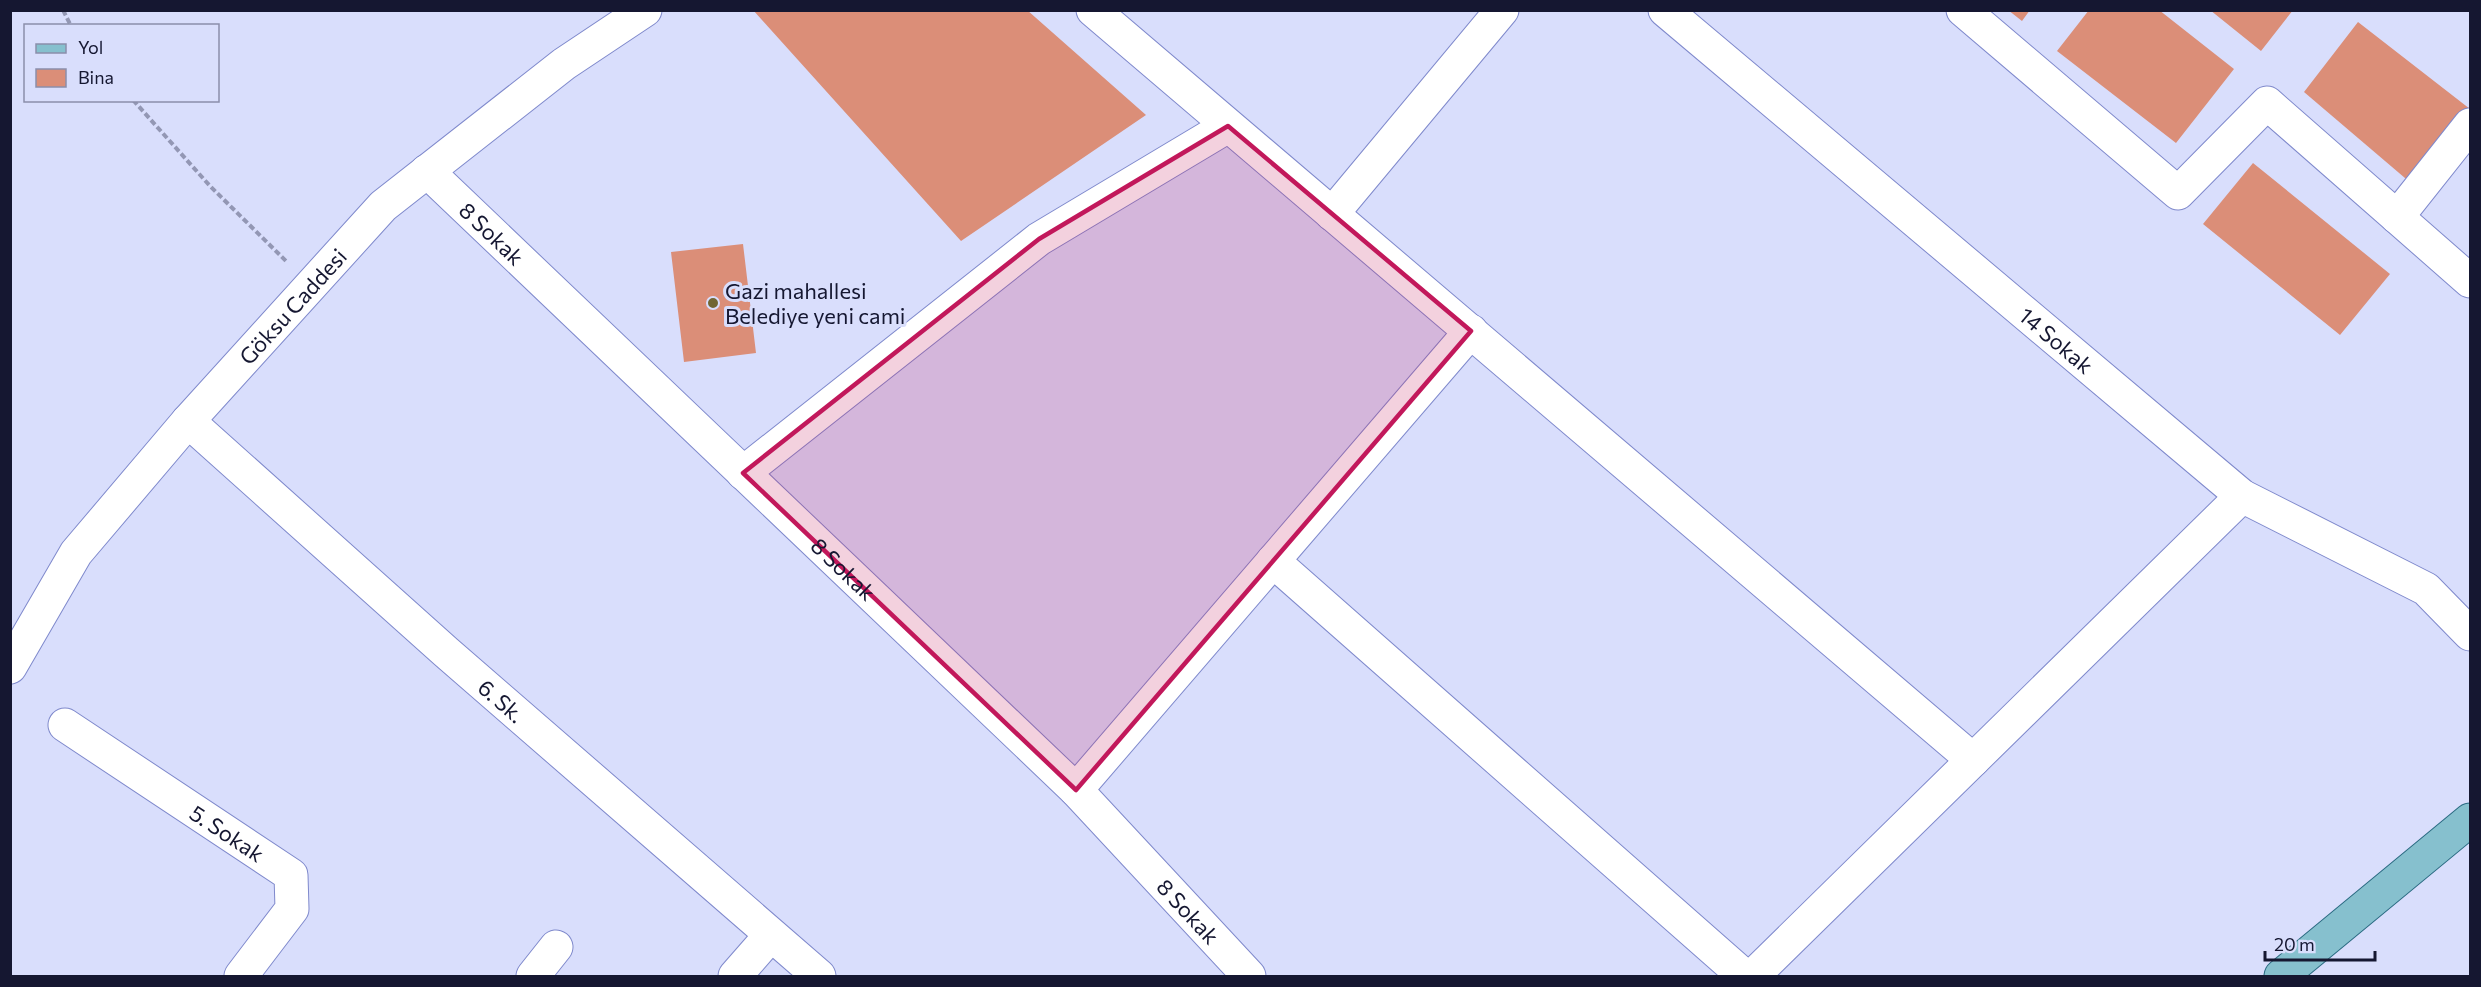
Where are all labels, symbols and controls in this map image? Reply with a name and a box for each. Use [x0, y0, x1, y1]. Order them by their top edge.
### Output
legend [24, 24, 219, 102]
text: Yol [78, 36, 103, 58]
text: Bina [78, 66, 114, 88]
street label: 8 Sokak [454, 196, 530, 270]
street label: Göksu Caddesi [233, 243, 352, 370]
place label: Gazi mahallesi Belediye yeni cami [725, 277, 905, 329]
marker: Gazi mahallesi Belediye yeni cami [706, 296, 720, 310]
street label: 14 Sokak [2014, 301, 2099, 379]
street label: 8 Sokak [806, 532, 882, 606]
street label: 6. Sk. [473, 673, 530, 728]
street label: 5. Sokak [185, 799, 270, 867]
street label: 8 Sokak [1152, 873, 1225, 949]
scale bar [2265, 924, 2374, 962]
text: 20 m [2274, 933, 2315, 955]

